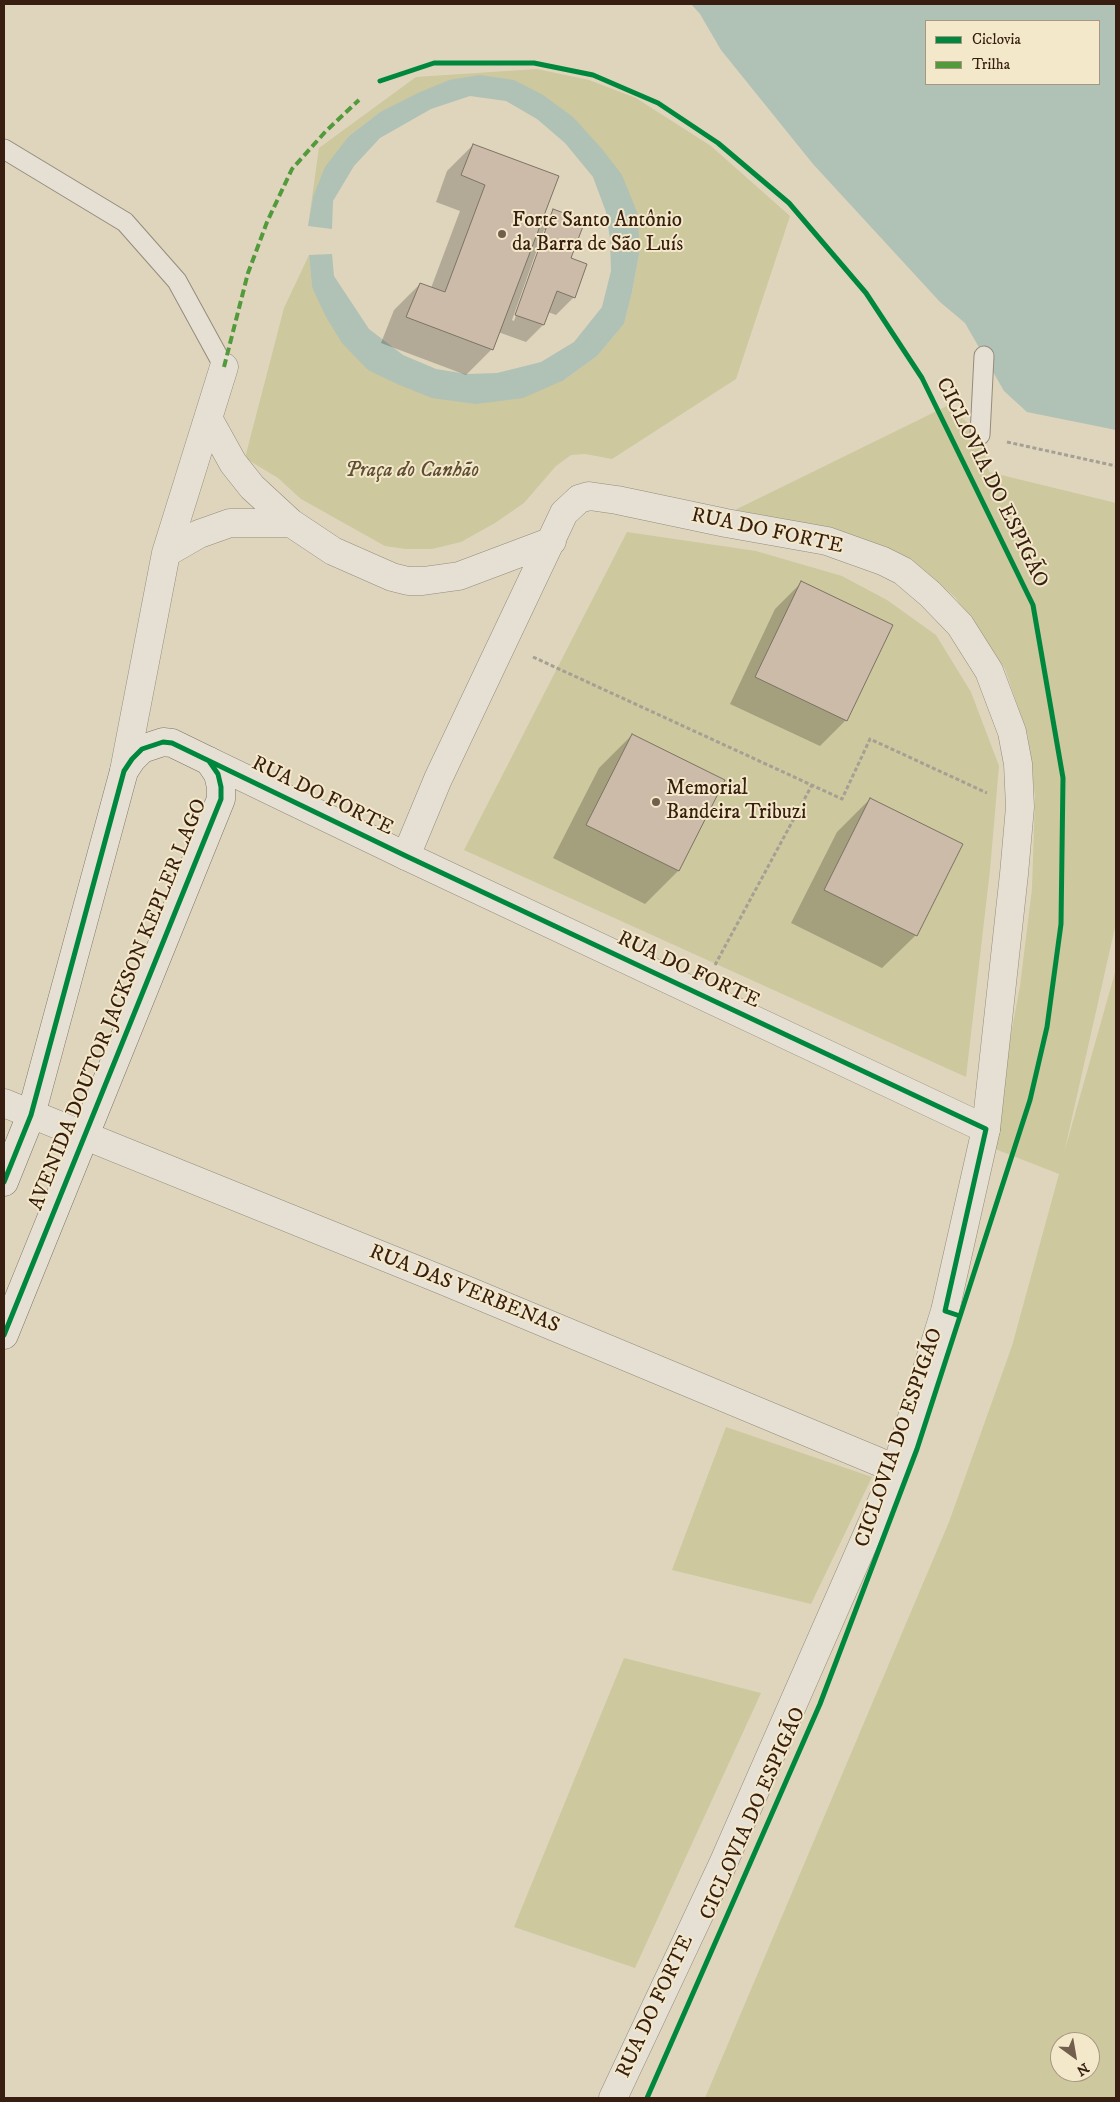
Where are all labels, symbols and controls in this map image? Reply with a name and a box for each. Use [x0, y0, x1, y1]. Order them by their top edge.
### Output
legend [925, 20, 1100, 85]
text: Ciclovia [972, 30, 1021, 49]
text: Trilha [972, 55, 1010, 74]
place label: Forte Santo Antônio da Barra de São Luís [512, 209, 683, 259]
marker: Forte Santo Antônio da Barra de São Luís [496, 228, 508, 240]
street label: CICLOVIA DO ESPIGÃO [929, 374, 1053, 592]
park label: Praça do Canhão [345, 459, 479, 485]
street label: RUA DO FORTE [689, 504, 845, 560]
street label: RUA DO FORTE [247, 752, 397, 842]
place label: Memorial Bandeira Tribuzi [666, 777, 806, 827]
street label: AVENIDA DOUTOR JACKSON KEPLER LAGO [25, 796, 213, 1214]
marker: Memorial Bandeira Tribuzi [650, 796, 662, 808]
street label: RUA DO FORTE [613, 927, 763, 1015]
street label: RUA DAS VERBENAS [365, 1240, 563, 1340]
street label: CICLOVIA DO ESPIGÃO [851, 1325, 949, 1551]
street label: CICLOVIA DO ESPIGÃO [696, 1704, 812, 1924]
street label: RUA DO FORTE [612, 1932, 700, 2082]
north arrow [1050, 2032, 1100, 2082]
text: N [1073, 2058, 1092, 2080]

